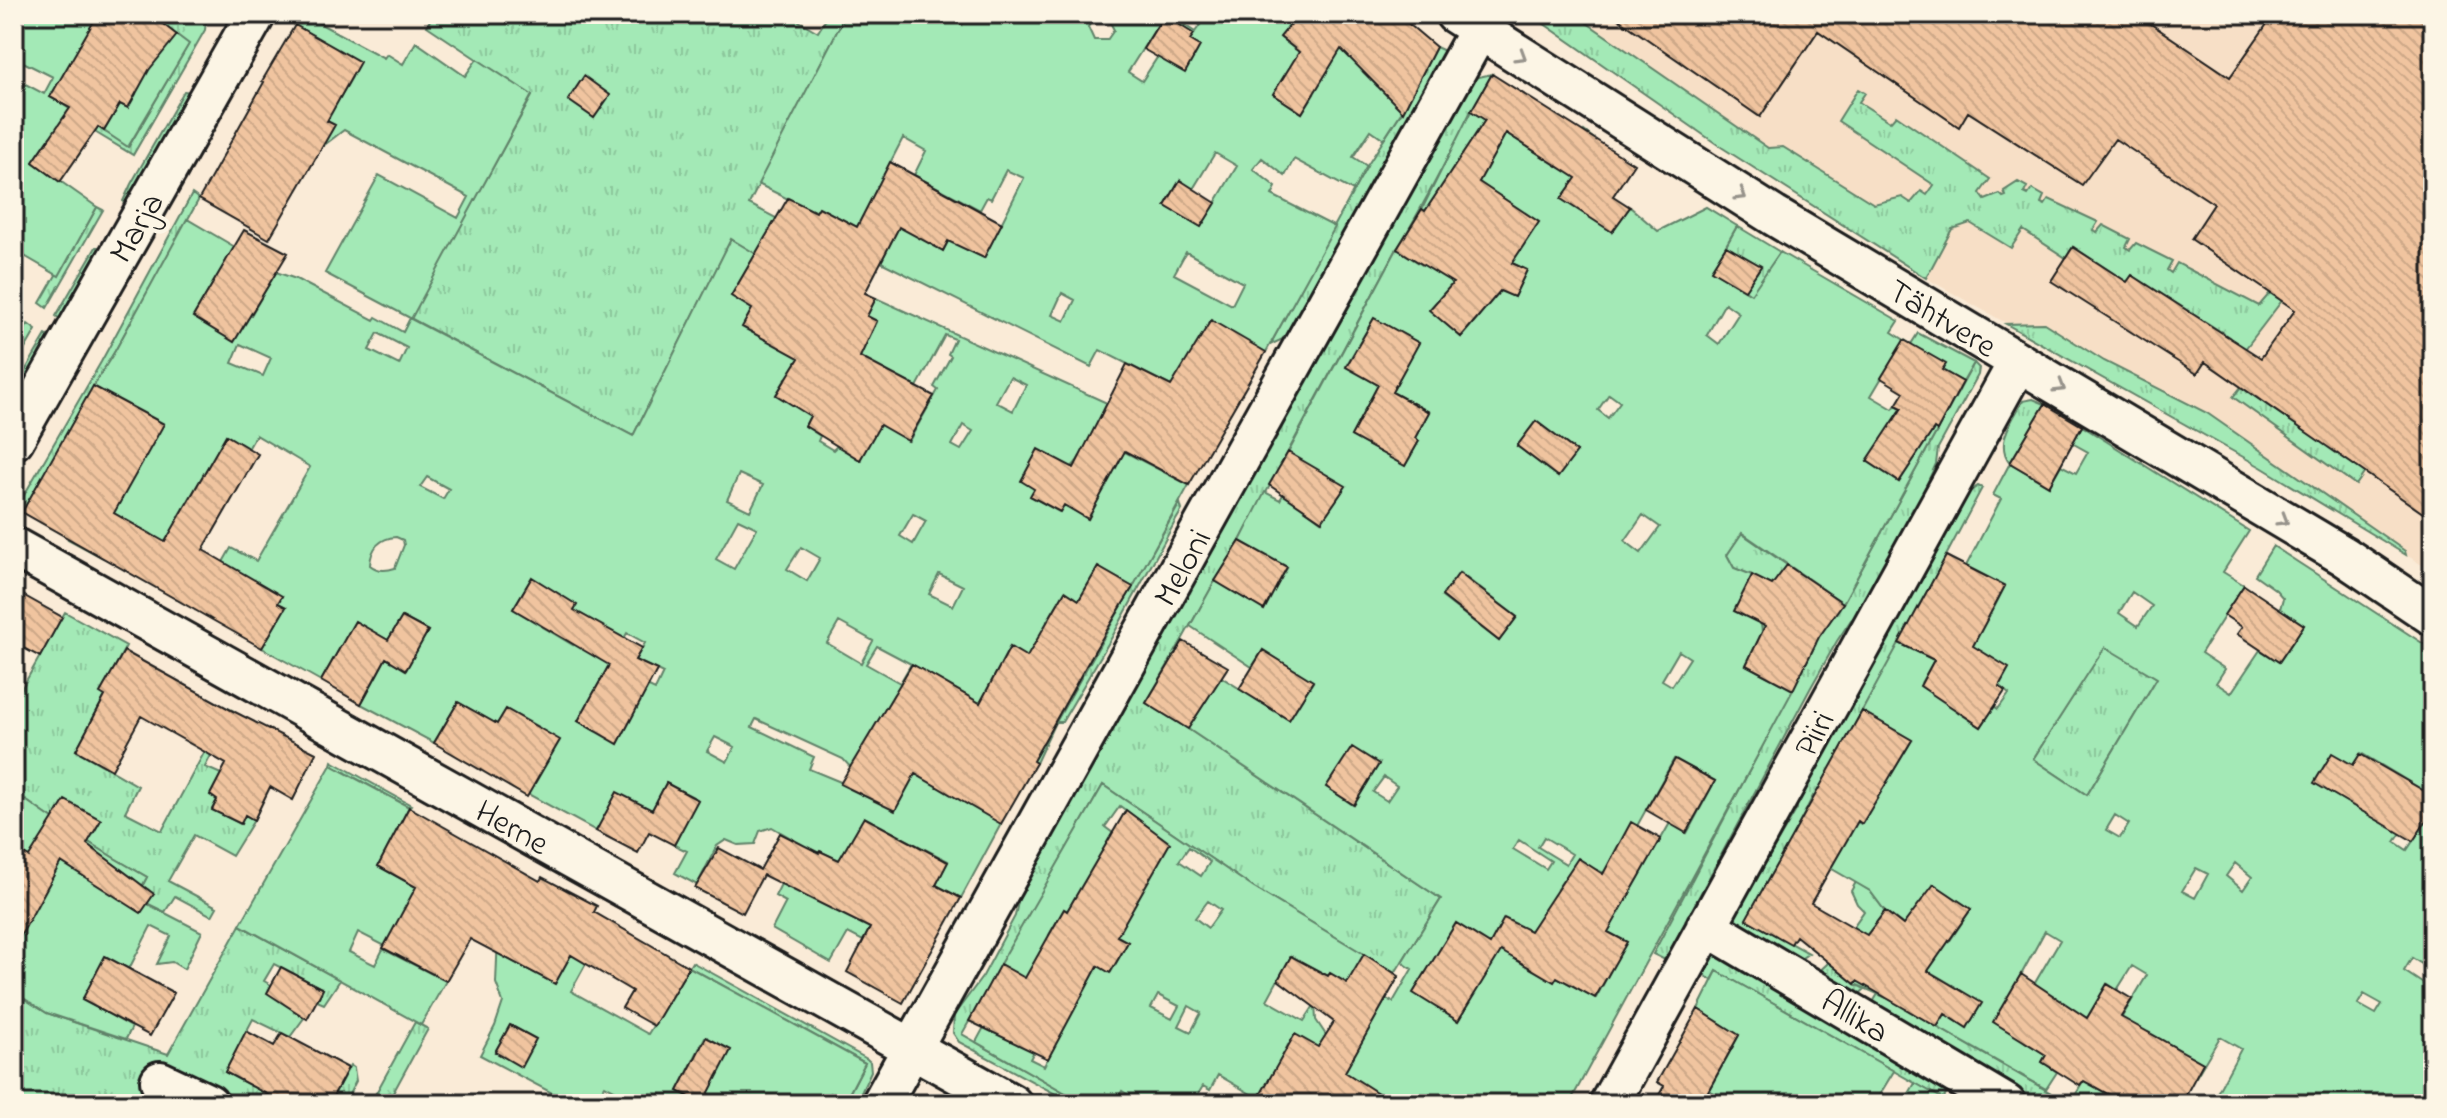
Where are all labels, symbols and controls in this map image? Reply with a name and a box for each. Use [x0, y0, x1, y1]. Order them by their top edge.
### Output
one-way arrow [1512, 47, 1527, 62]
street label: Marja [98, 184, 179, 274]
one-way arrow [1732, 185, 1747, 201]
street label: Tähtvere [1877, 268, 2006, 373]
one-way arrow [2051, 377, 2066, 392]
one-way arrow [2274, 510, 2289, 525]
street label: Meloni [1143, 521, 1226, 617]
street label: Piiri [1783, 702, 1850, 767]
street label: Herne [465, 789, 558, 871]
street label: Allika [1810, 979, 1898, 1058]

